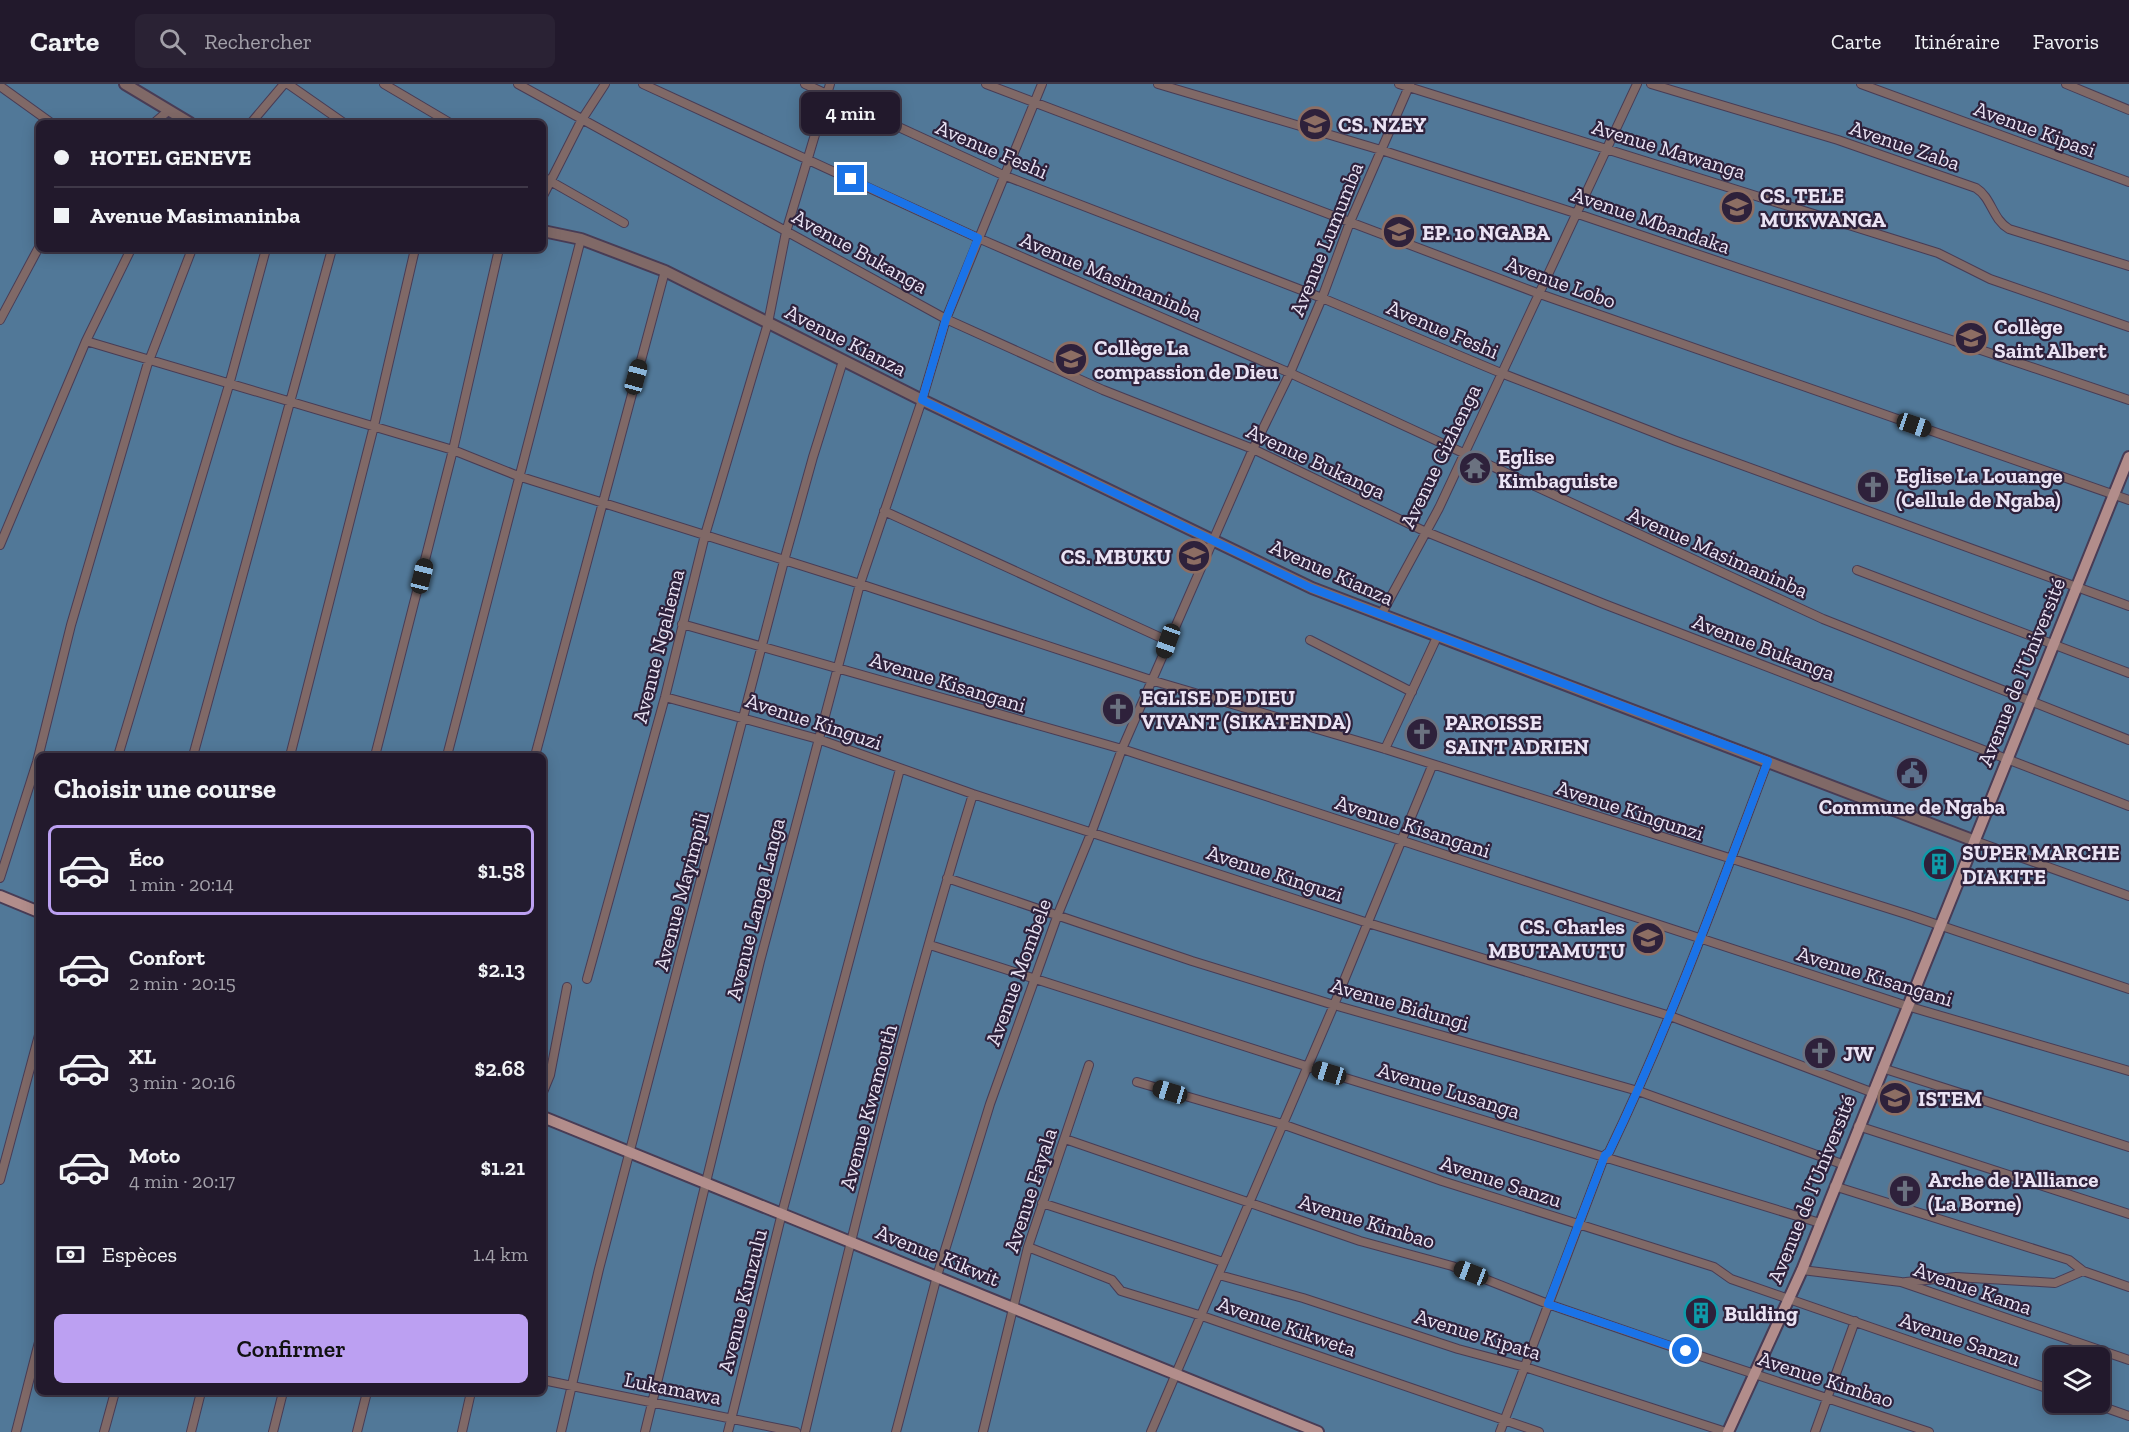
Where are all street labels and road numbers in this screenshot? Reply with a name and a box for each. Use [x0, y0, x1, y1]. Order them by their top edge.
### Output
street label: Avenue Kipasi [1971, 95, 2099, 163]
street label: Avenue Feshi [932, 114, 1052, 184]
street label: Avenue Mawanga [1589, 114, 1749, 184]
street label: Avenue Zaba [1847, 114, 1963, 176]
street label: Avenue Lumumba [1284, 158, 1368, 320]
street label: Avenue Mbandaka [1568, 181, 1734, 259]
street label: Avenue Bukanga [788, 204, 932, 298]
street label: Avenue Masimaninba [1017, 227, 1205, 325]
street label: Avenue Lobo [1502, 251, 1620, 313]
street label: Avenue Feshi [1383, 294, 1503, 364]
street label: Avenue Kianza [781, 299, 911, 381]
street label: Avenue Gizhenga [1394, 380, 1486, 532]
street label: Avenue Bukanga [1243, 418, 1389, 504]
street label: Avenue Masimaninba [1624, 501, 1812, 603]
street label: Avenue Kianza [1266, 534, 1398, 610]
street label: Avenue Ngaliema [627, 567, 689, 725]
street label: Avenue de l’Université [1972, 574, 2070, 770]
street label: Avenue Bukanga [1689, 608, 1839, 686]
street label: Avenue Kisangani [867, 646, 1029, 718]
street label: Avenue Kinguzi [743, 687, 885, 755]
street label: Avenue Kingunzi [1553, 774, 1707, 846]
street label: Avenue Kisangani [1332, 789, 1494, 863]
street label: Avenue Mayimpili [648, 809, 714, 973]
street label: Avenue Langa Langa [720, 815, 790, 1003]
street label: Avenue Kinguzi [1204, 839, 1346, 907]
street label: Avenue Mombele [980, 895, 1056, 1049]
street label: Avenue Kisangani [1794, 940, 1956, 1012]
street label: Avenue Bidungi [1328, 972, 1472, 1036]
street label: Avenue Kwamouth [834, 1021, 902, 1193]
street label: Avenue Lusanga [1375, 1056, 1523, 1124]
street label: Avenue de l’Université [1762, 1091, 1860, 1287]
street label: Avenue Fayala [998, 1125, 1062, 1255]
street label: Avenue Sanzu [1437, 1150, 1565, 1212]
street label: Avenue Kimbao [1296, 1188, 1438, 1254]
street label: Avenue Kikwit [872, 1219, 1004, 1291]
street label: Avenue Kunzulu [712, 1226, 772, 1375]
street label: Avenue Kama [1911, 1256, 2035, 1320]
street label: Avenue Kikweta [1214, 1291, 1360, 1361]
street label: Avenue Kipata [1412, 1303, 1544, 1365]
street label: Avenue Sanzu [1896, 1307, 2024, 1371]
street label: Avenue Kimbao [1755, 1345, 1897, 1413]
street label: Lukamawa [622, 1366, 724, 1410]

